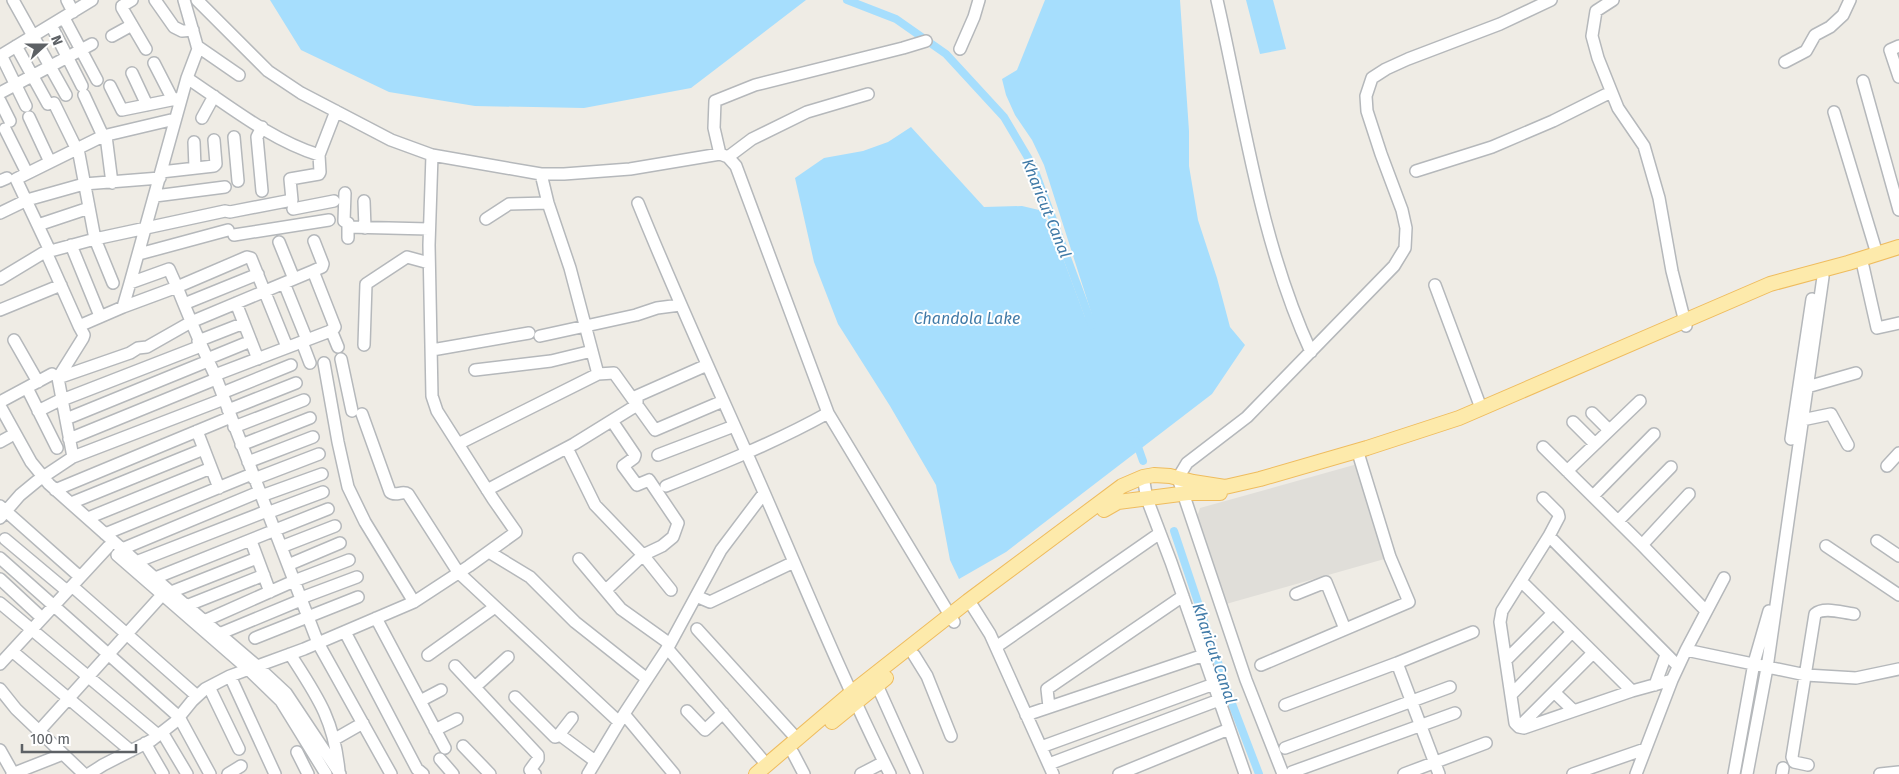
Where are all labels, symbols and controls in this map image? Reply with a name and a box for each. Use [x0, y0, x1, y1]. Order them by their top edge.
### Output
north arrow [20, 20, 70, 70]
text: N [47, 33, 66, 48]
water label: Kharicut Canal [1018, 156, 1075, 261]
water label: Chandola Lake [914, 309, 1020, 328]
water label: Kharicut Canal [1188, 600, 1241, 706]
scale bar [22, 722, 136, 754]
text: 100 m [30, 730, 70, 748]

